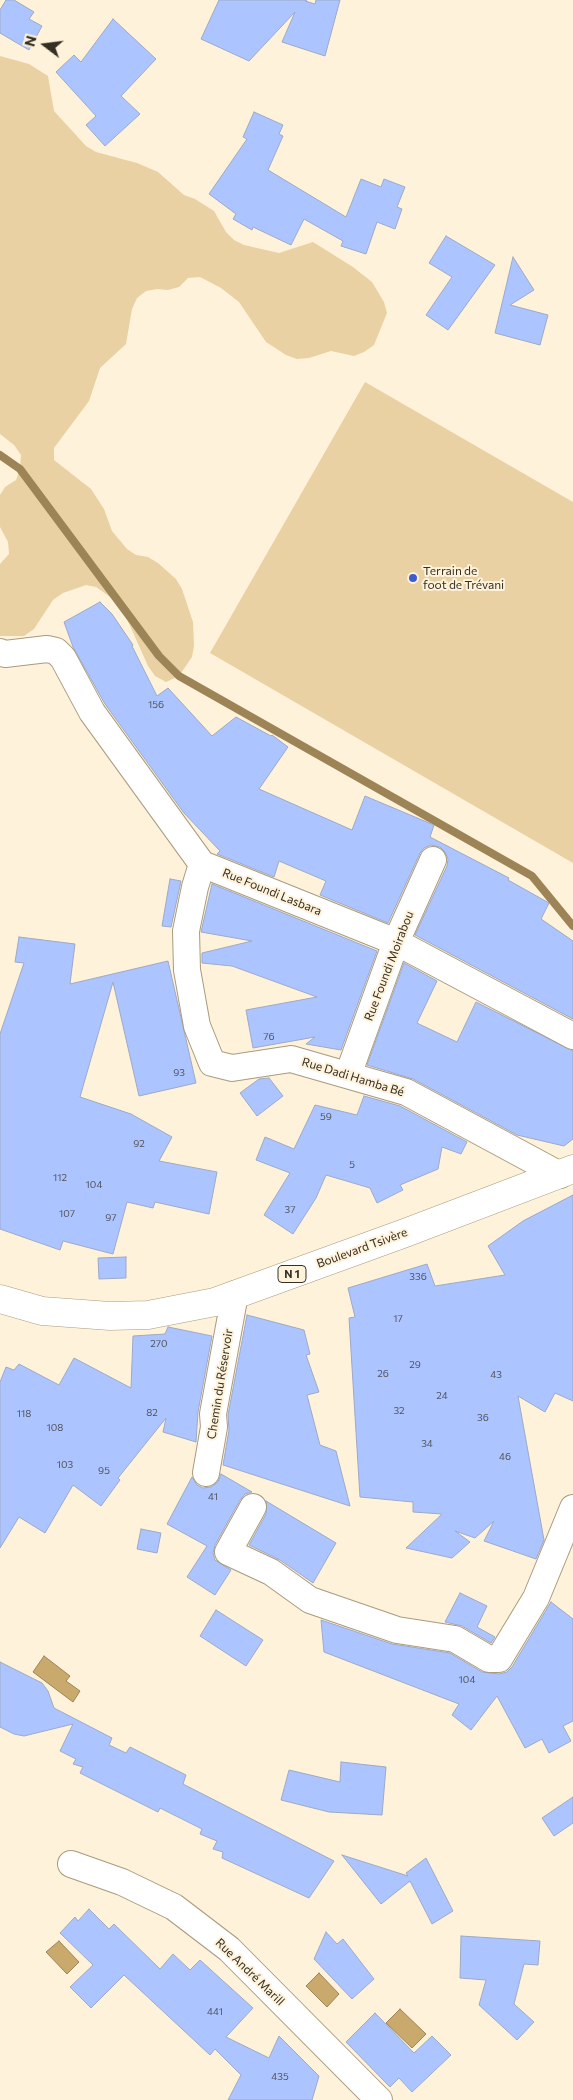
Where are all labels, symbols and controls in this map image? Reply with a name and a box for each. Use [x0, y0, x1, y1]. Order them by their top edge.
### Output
north arrow [20, 20, 70, 70]
text: N [20, 34, 40, 48]
place label: Terrain de foot de Trévani [423, 564, 504, 592]
marker: Terrain de foot de Trévani [407, 572, 419, 584]
house number: 156 [148, 699, 164, 711]
street label: Rue Foundi Lasbara [220, 865, 324, 919]
street label: Rue Foundi Moirabou [361, 909, 417, 1023]
house number: 76 [263, 1031, 275, 1043]
street label: Rue Dadi Hamba Bé [300, 1055, 406, 1099]
house number: 93 [173, 1067, 185, 1079]
house number: 59 [320, 1111, 332, 1123]
house number: 92 [133, 1138, 145, 1150]
house number: 5 [349, 1159, 355, 1171]
house number: 112 [53, 1172, 67, 1184]
house number: 104 [86, 1179, 102, 1191]
house number: 37 [285, 1204, 295, 1216]
house number: 107 [59, 1208, 75, 1220]
house number: 97 [105, 1212, 117, 1224]
street label: Boulevard Tsivère [315, 1225, 409, 1271]
road number: N 1 [278, 1266, 306, 1282]
house number: 336 [409, 1271, 427, 1283]
house number: 17 [393, 1313, 403, 1325]
street label: Chemin du Réservoir [204, 1328, 236, 1440]
house number: 270 [150, 1338, 168, 1350]
house number: 29 [409, 1359, 421, 1371]
house number: 26 [377, 1368, 389, 1380]
house number: 43 [490, 1369, 502, 1381]
house number: 24 [436, 1390, 448, 1402]
house number: 32 [393, 1405, 405, 1417]
house number: 82 [146, 1407, 158, 1419]
house number: 118 [17, 1408, 31, 1420]
house number: 36 [477, 1412, 489, 1424]
house number: 108 [47, 1422, 63, 1434]
house number: 34 [421, 1438, 433, 1450]
house number: 46 [499, 1451, 511, 1463]
house number: 103 [57, 1459, 73, 1471]
house number: 95 [98, 1465, 110, 1477]
house number: 41 [208, 1491, 218, 1503]
house number: 104 [459, 1674, 475, 1686]
street label: Rue André Marill [213, 1935, 287, 2009]
house number: 441 [207, 2006, 223, 2018]
house number: 435 [271, 2071, 289, 2083]

